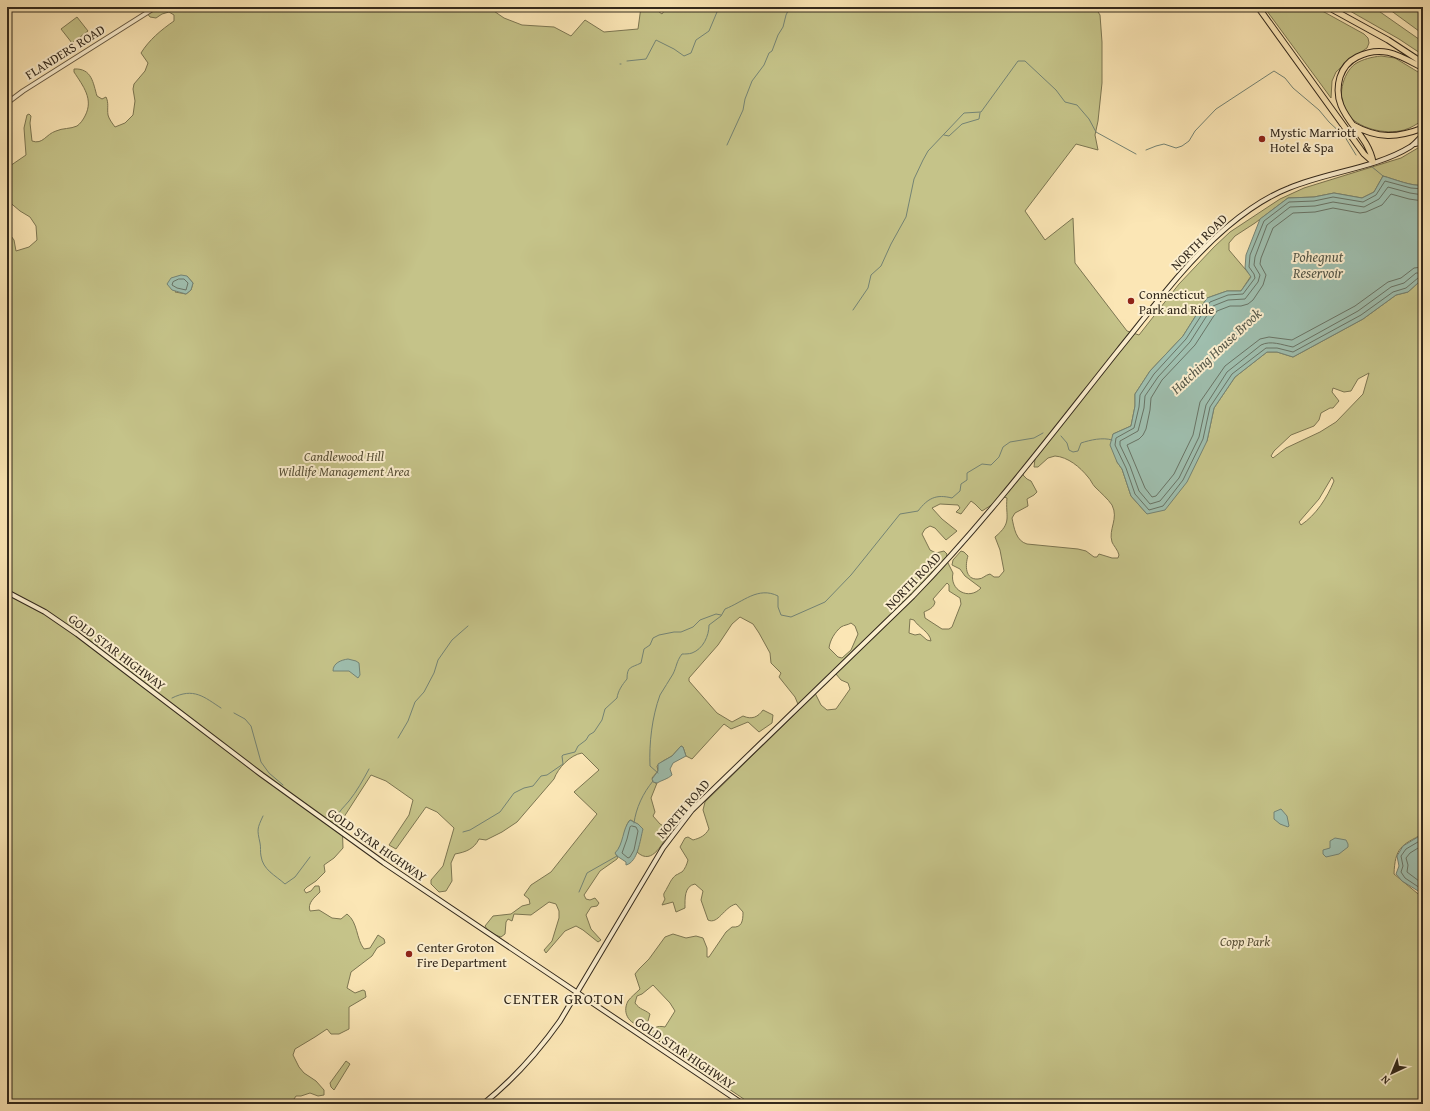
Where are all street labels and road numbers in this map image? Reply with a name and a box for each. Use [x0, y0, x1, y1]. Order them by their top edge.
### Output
street label: FLANDERS ROAD [21, 20, 109, 84]
street label: NORTH ROAD [1166, 209, 1232, 275]
street label: NORTH ROAD [881, 548, 945, 614]
street label: GOLD STAR HIGHWAY [64, 609, 170, 695]
street label: NORTH ROAD [652, 775, 714, 843]
street label: GOLD STAR HIGHWAY [324, 804, 431, 887]
street label: GOLD STAR HIGHWAY [631, 1012, 739, 1094]

